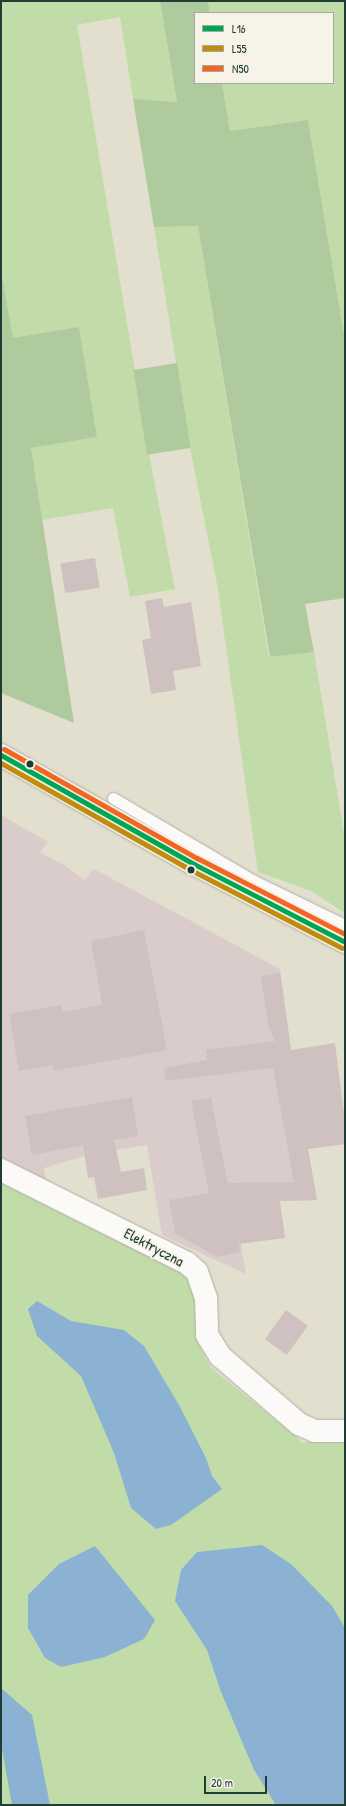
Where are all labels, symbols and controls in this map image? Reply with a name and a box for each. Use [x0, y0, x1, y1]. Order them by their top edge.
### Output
legend [194, 12, 334, 84]
text: L16 [232, 20, 246, 37]
text: L55 [232, 40, 247, 57]
text: N50 [232, 60, 249, 77]
unlabelled marker [25, 759, 35, 769]
unlabelled marker [186, 865, 196, 875]
street label: Elektryczna [121, 1224, 187, 1270]
scale bar [206, 1768, 269, 1794]
text: 20 m [211, 1774, 233, 1791]

